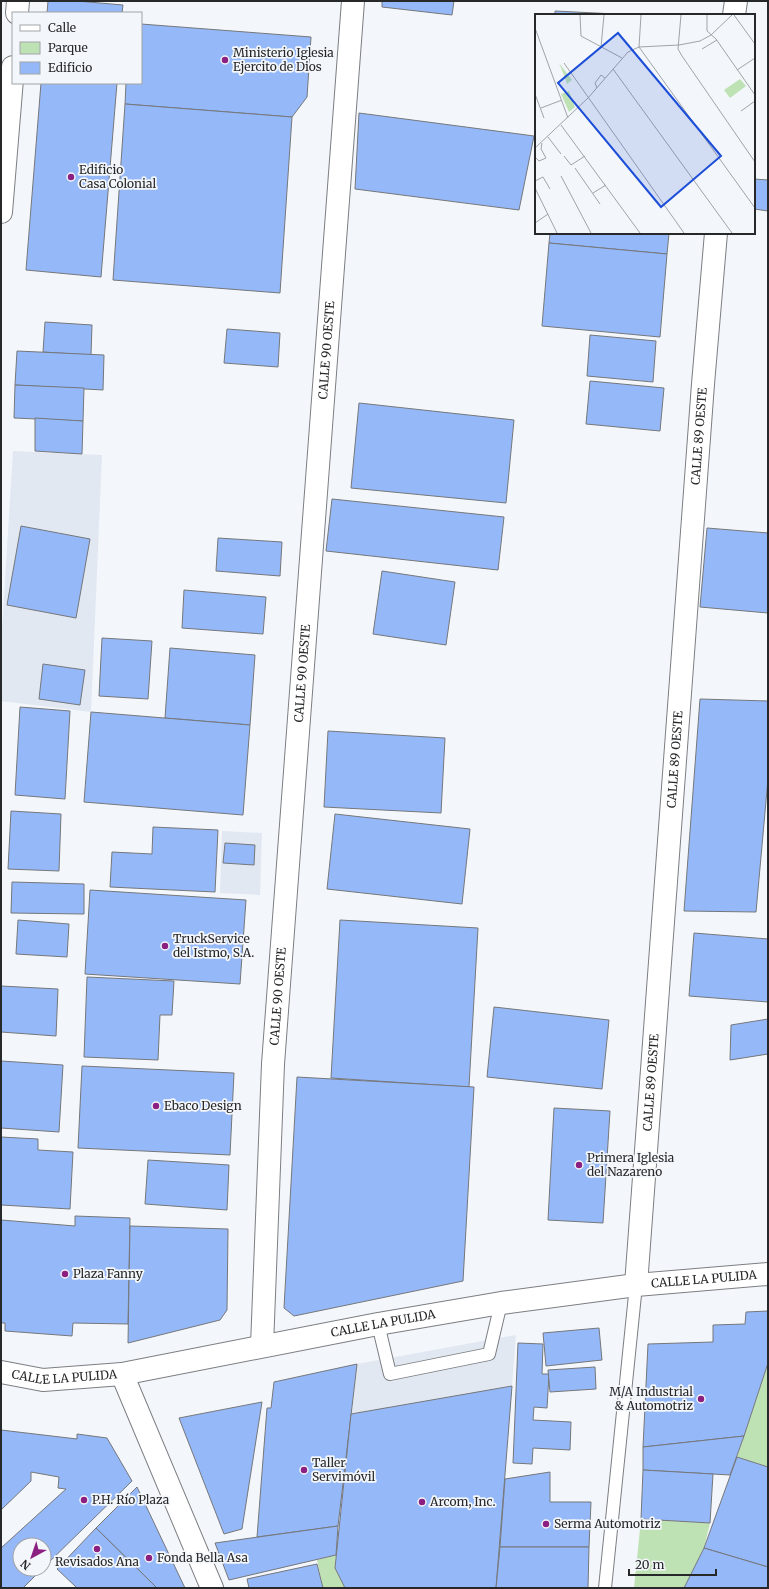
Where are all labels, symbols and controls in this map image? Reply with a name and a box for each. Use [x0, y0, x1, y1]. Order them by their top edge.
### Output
legend [12, 12, 142, 84]
inset map [535, 14, 755, 234]
text: Calle [48, 20, 76, 35]
text: Parque [48, 40, 88, 55]
place label: Ministerio Iglesia Ejercito de Dios [233, 45, 334, 74]
marker: Ministerio Iglesia Ejercito de Dios [220, 55, 230, 65]
text: Edificio [48, 60, 92, 75]
place label: Edificio Casa Colonial [79, 162, 156, 191]
marker: Edificio Casa Colonial [66, 172, 76, 182]
street label: CALLE 90 OESTE [315, 300, 337, 400]
street label: CALLE 89 OESTE [688, 387, 710, 486]
street label: CALLE 90 OESTE [291, 623, 313, 723]
street label: CALLE 89 OESTE [663, 710, 686, 809]
place label: TruckService del Istmo, S.A. [173, 931, 254, 960]
marker: TruckService del Istmo, S.A. [160, 941, 170, 951]
street label: CALLE 90 OESTE [266, 946, 289, 1046]
street label: CALLE 89 OESTE [639, 1033, 662, 1132]
place label: Ebaco Design [164, 1098, 242, 1113]
marker: Ebaco Design [151, 1101, 161, 1111]
place label: Primera Iglesia del Nazareno [587, 1150, 675, 1179]
marker: Primera Iglesia del Nazareno [574, 1160, 584, 1170]
place label: Plaza Fanny [73, 1266, 143, 1281]
street label: CALLE LA PULIDA [650, 1267, 758, 1291]
marker: Plaza Fanny [60, 1269, 70, 1279]
street label: CALLE LA PULIDA [330, 1306, 437, 1340]
street label: CALLE LA PULIDA [10, 1366, 118, 1387]
place label: M/A Industrial & Automotriz [609, 1384, 693, 1413]
marker: M/A Industrial & Automotriz [696, 1394, 706, 1404]
place label: Taller Servimóvil [312, 1455, 376, 1484]
marker: Taller Servimóvil [299, 1465, 309, 1475]
place label: P.H. Río Plaza [92, 1492, 170, 1507]
place label: Arcom, Inc. [429, 1494, 495, 1509]
marker: P.H. Río Plaza [79, 1495, 89, 1505]
marker: Arcom, Inc. [417, 1497, 427, 1507]
place label: Serma Automotriz [554, 1516, 661, 1531]
marker: Serma Automotriz [541, 1519, 551, 1529]
north arrow [12, 1537, 52, 1577]
marker: Revisados Ana [92, 1544, 102, 1554]
place label: Fonda Bella Asa [157, 1550, 248, 1565]
scale bar [629, 1551, 716, 1577]
marker: Fonda Bella Asa [144, 1553, 154, 1563]
place label: Revisados Ana [55, 1554, 139, 1569]
text: N [18, 1556, 33, 1573]
text: 20 m [635, 1557, 664, 1572]

